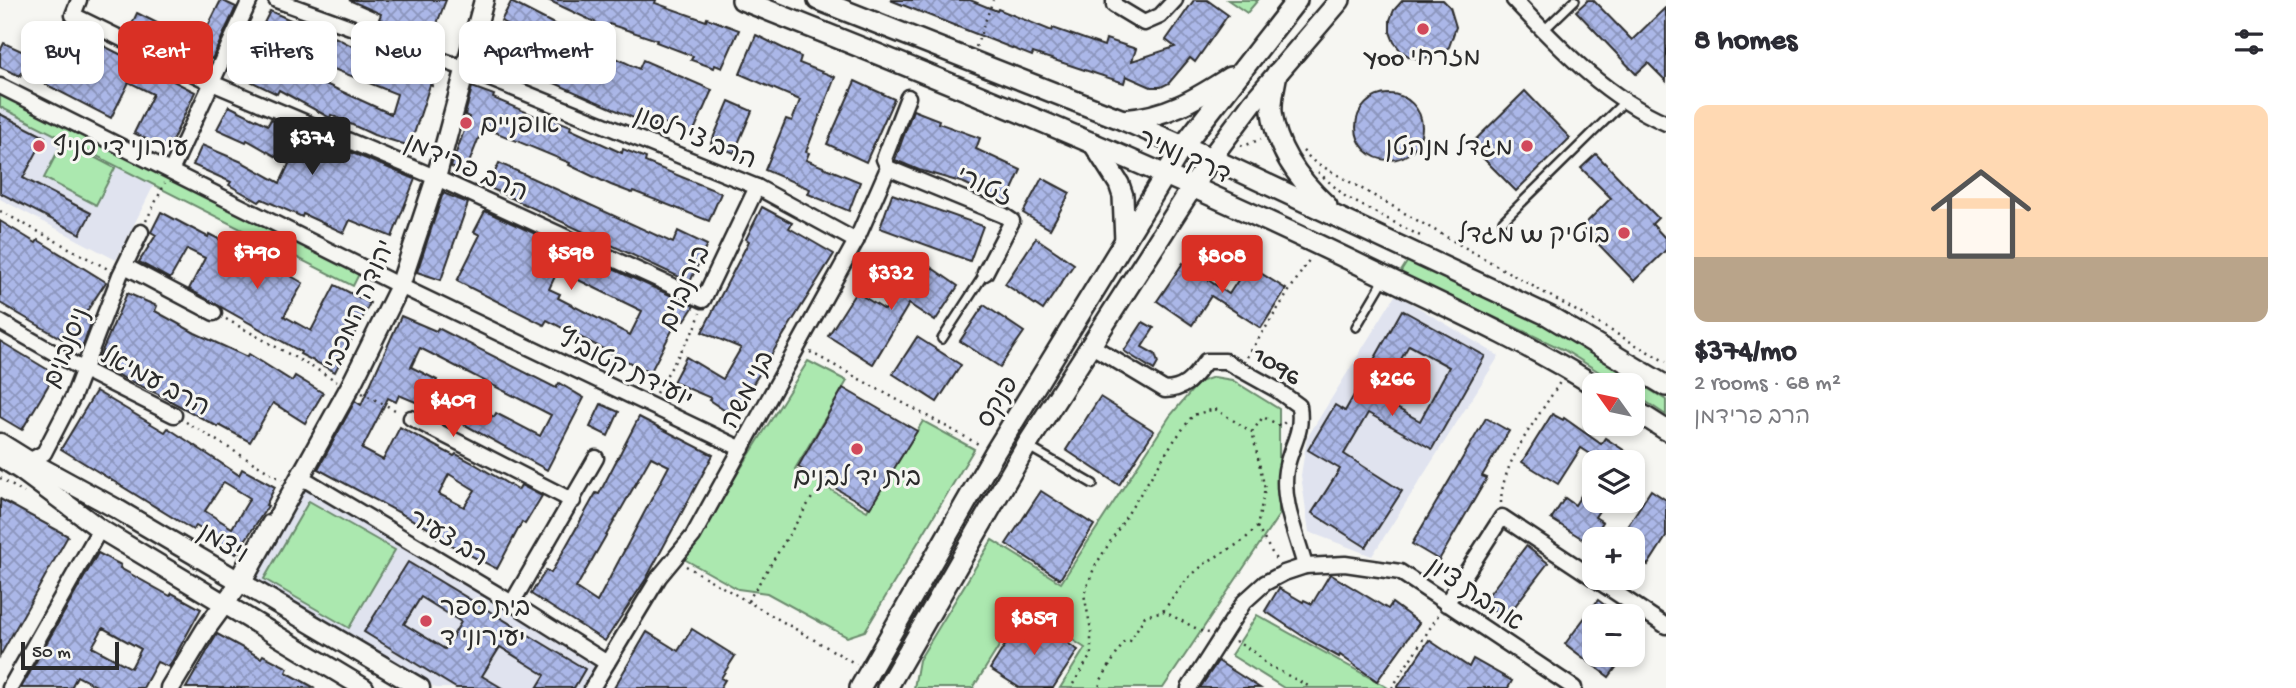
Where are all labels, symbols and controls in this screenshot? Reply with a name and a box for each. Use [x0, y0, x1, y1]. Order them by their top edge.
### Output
chip: Buy [21, 21, 104, 84]
chip: Rent [118, 21, 213, 84]
chip: Filters [227, 21, 337, 84]
chip: New [351, 21, 445, 84]
chip: Apartment [459, 21, 616, 84]
marker: Yoo מזרחי [1415, 21, 1431, 37]
icon: filters [2230, 23, 2268, 61]
text: 8 homes [1694, 25, 1797, 60]
place label: Yoo מזרחי [1363, 45, 1481, 76]
street label: הרב צירלסון [629, 100, 761, 179]
place label: אופניים [480, 112, 560, 143]
marker: אופניים [458, 115, 474, 131]
pin: $374 [271, 118, 353, 177]
street label: דרך נמיר [1132, 125, 1234, 193]
text: $374 [289, 126, 335, 153]
street label: הרב פרידמן [399, 129, 531, 211]
place label: עירוני ד' סניף [53, 133, 188, 166]
place label: מגדל מנהטן [1385, 133, 1513, 166]
marker: עירוני ד' סניף [31, 138, 47, 154]
marker: מגדל מנהטן [1519, 138, 1535, 154]
icon: home [1918, 151, 2044, 277]
street label: זטורי [950, 162, 1016, 216]
place label: מגדל W בוטיק [1457, 220, 1610, 253]
marker: מגדל W בוטיק [1616, 225, 1632, 241]
pin: $790 [216, 232, 298, 291]
pin: $598 [530, 232, 612, 292]
street label: יהודה המכבי [320, 236, 404, 376]
pin: $808 [1181, 236, 1263, 295]
text: $790 [234, 240, 280, 267]
text: $598 [548, 241, 594, 268]
street label: בירנבוים [655, 241, 720, 336]
text: $808 [1198, 244, 1246, 271]
pin: $332 [850, 252, 932, 312]
text: $332 [868, 261, 914, 288]
street label: ניסנבוים [39, 304, 99, 393]
street label: ועידת קטוביץ' [551, 323, 698, 417]
text: $374/mo [1694, 336, 1797, 371]
street label: הרב עמיאל [94, 341, 215, 426]
street label: 1096 [1245, 341, 1306, 395]
street label: בני משה [717, 347, 783, 435]
pin: $266 [1351, 358, 1433, 418]
text: $266 [1370, 367, 1414, 394]
text: 2 rooms · 68 m² [1694, 371, 1841, 398]
street label: פנקס [972, 372, 1028, 435]
north arrow [1582, 373, 1645, 436]
map controls [1582, 373, 1645, 667]
pin: $409 [412, 380, 494, 439]
text: $409 [430, 388, 476, 415]
text: הרב פרידמן [1694, 405, 1810, 432]
marker: בית יד לבנים [849, 441, 865, 457]
button: layers [1582, 450, 1645, 513]
place label: בית יד לבנים [793, 463, 921, 496]
street label: רב צעיר [401, 505, 492, 576]
street label: ויצמן [191, 519, 252, 573]
button: + [1582, 527, 1645, 590]
street label: אהבת ציון [1419, 553, 1528, 640]
place label: בית ספר עירוני ד' [440, 595, 530, 656]
pin: $859 [993, 598, 1075, 657]
button: − [1582, 604, 1645, 667]
text: $859 [1011, 606, 1057, 633]
marker: בית ספר עירוני ד' [418, 613, 434, 629]
scale bar [21, 639, 119, 671]
text: 50 m [32, 642, 71, 665]

